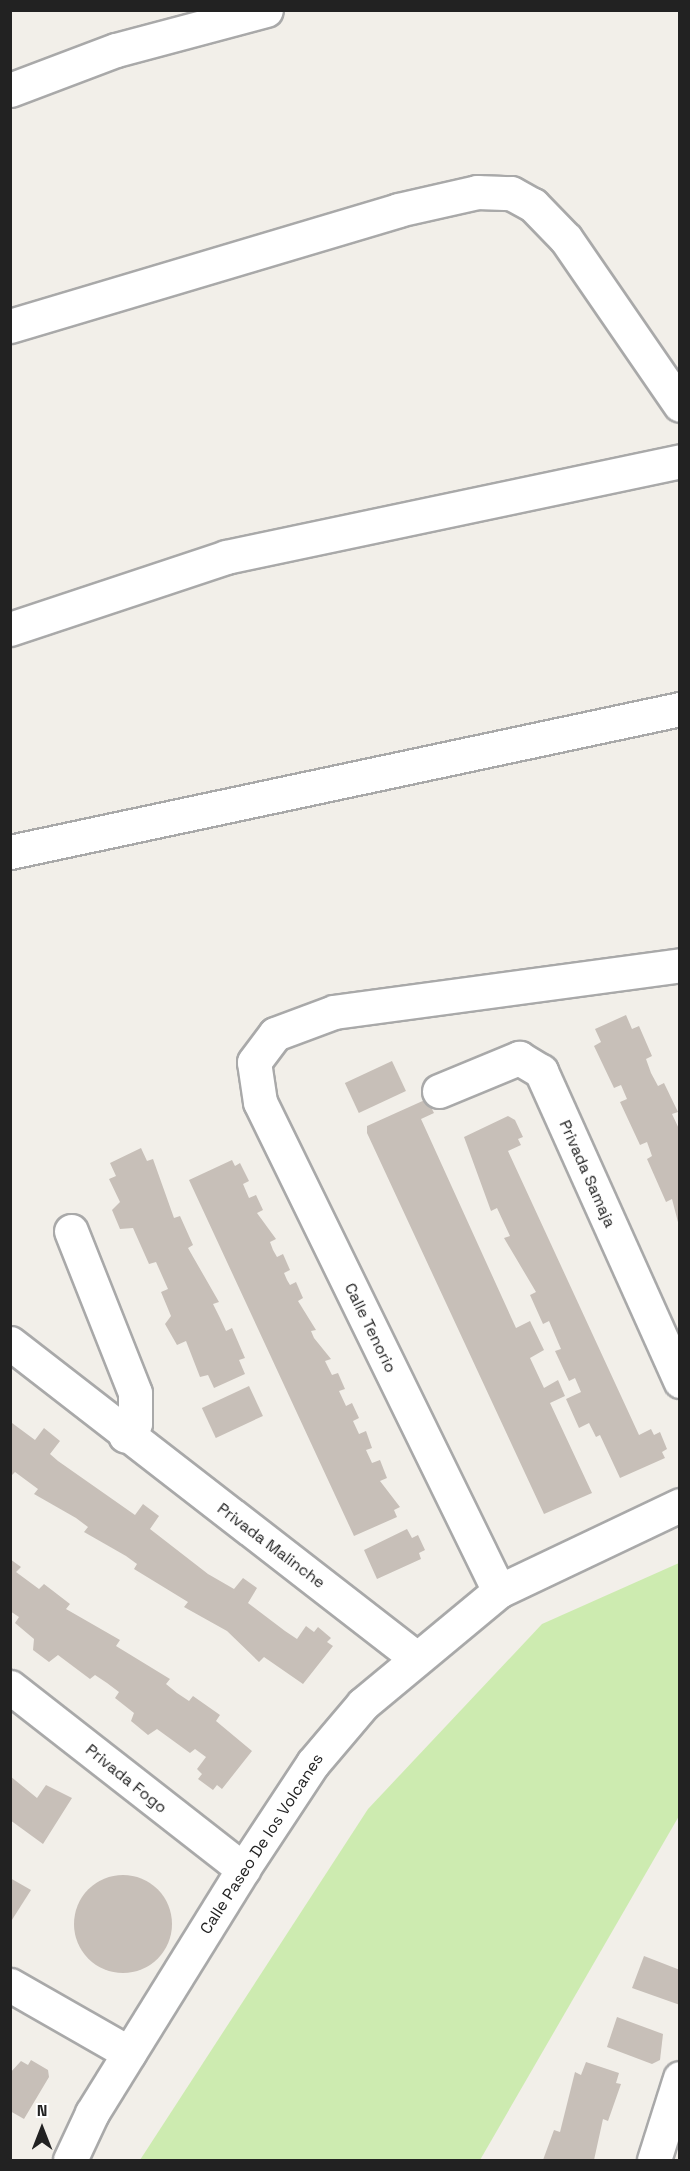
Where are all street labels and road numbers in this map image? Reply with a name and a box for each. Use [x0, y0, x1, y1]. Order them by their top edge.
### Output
street label: Privada Samaja [555, 1117, 619, 1231]
street label: Calle Tenorio [340, 1280, 400, 1376]
street label: Privada Malinche [213, 1499, 329, 1593]
street label: Privada Fogo [81, 1740, 171, 1818]
street label: Calle Paseo De los Volcanes [196, 1750, 328, 1938]

